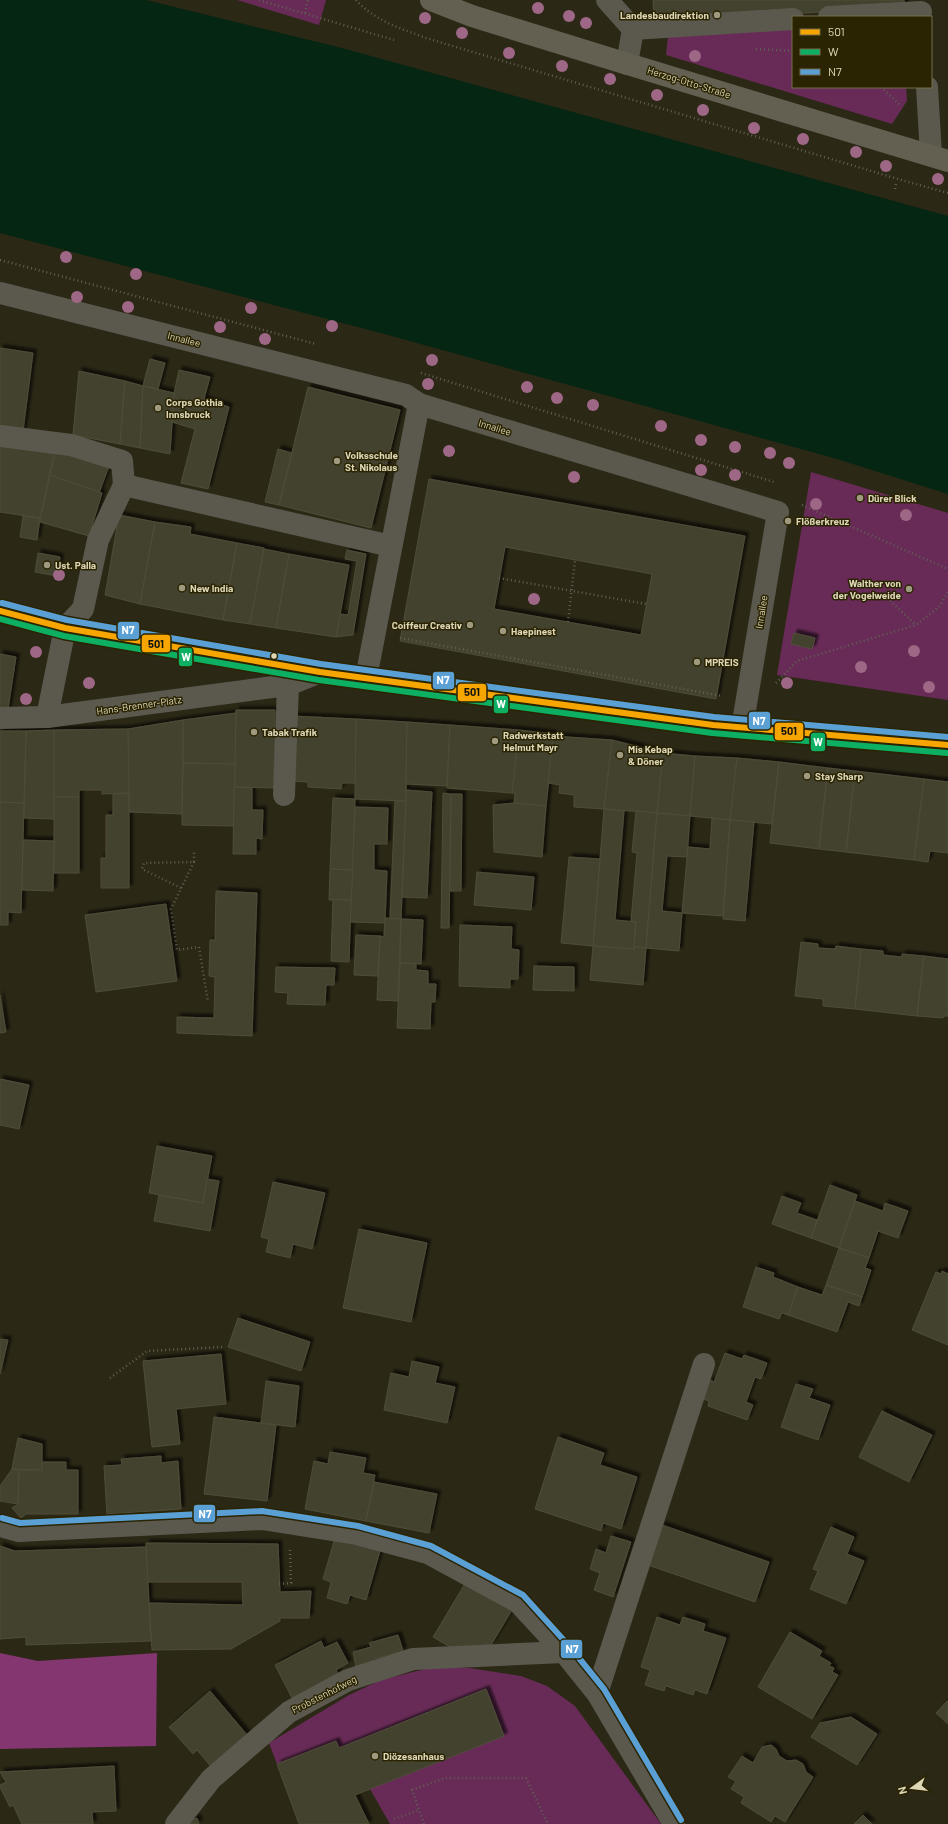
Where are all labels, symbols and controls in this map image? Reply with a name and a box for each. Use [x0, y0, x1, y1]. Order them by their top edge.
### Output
place label: Landesbaudirektion [620, 9, 709, 21]
marker: Landesbaudirektion [712, 10, 722, 20]
legend [792, 16, 932, 88]
text: 501 [828, 24, 845, 38]
text: W [828, 44, 839, 58]
street label: Herzog-Otto-Straße [646, 64, 732, 100]
text: N7 [828, 64, 842, 78]
street label: Innallee [166, 329, 202, 349]
place label: Corps Gothia Innsbruck [166, 396, 223, 420]
marker: Corps Gothia Innsbruck [153, 403, 163, 413]
street label: Innallee [477, 416, 513, 438]
place label: Volksschule St. Nikolaus [345, 449, 399, 473]
marker: Volksschule St. Nikolaus [332, 456, 342, 466]
place label: Dürer Blick [868, 492, 917, 504]
marker: Dürer Blick [855, 493, 865, 503]
place label: Flößerkreuz [796, 515, 849, 527]
marker: Flößerkreuz [783, 516, 793, 526]
place label: Ust. Palla [55, 559, 96, 571]
marker: Ust. Palla [42, 560, 52, 570]
place label: Walther von der Vogelweide [833, 577, 902, 601]
place label: New India [190, 582, 233, 594]
marker: New India [177, 583, 187, 593]
marker: Walther von der Vogelweide [904, 584, 914, 594]
street label: Innallee [752, 594, 770, 630]
place label: Coiffeur Creativ [392, 619, 462, 631]
marker: Coiffeur Creativ [465, 620, 475, 630]
line badge: N7 [117, 621, 140, 640]
text: N7 [122, 623, 135, 636]
place label: Haepinest [511, 625, 556, 637]
marker: Haepinest [498, 626, 508, 636]
line badge: 501 [141, 634, 171, 653]
text: 501 [148, 637, 164, 650]
line badge: W [178, 647, 193, 667]
text: W [181, 650, 191, 663]
unlabelled marker [269, 651, 279, 661]
place label: MPREIS [705, 656, 739, 668]
marker: MPREIS [692, 657, 702, 667]
line badge: N7 [432, 671, 455, 690]
text: N7 [437, 673, 450, 686]
line badge: 501 [457, 683, 487, 702]
text: 501 [464, 685, 480, 698]
street label: Hans-Brenner-Platz [96, 693, 183, 717]
line badge: W [493, 695, 509, 714]
text: W [496, 697, 506, 710]
line badge: N7 [748, 711, 771, 730]
text: N7 [753, 714, 766, 727]
line badge: 501 [774, 722, 804, 741]
text: 501 [781, 724, 797, 737]
place label: Tabak Trafik [262, 726, 318, 738]
marker: Tabak Trafik [249, 727, 259, 737]
place label: Radwerkstatt Helmut Mayr [503, 729, 564, 753]
line badge: W [810, 732, 826, 752]
text: W [813, 735, 823, 748]
marker: Radwerkstatt Helmut Mayr [490, 736, 500, 746]
place label: Mis Kebap & Döner [628, 743, 673, 767]
marker: Mis Kebap & Döner [615, 750, 625, 760]
place label: Stay Sharp [815, 770, 863, 782]
marker: Stay Sharp [802, 771, 812, 781]
line badge: N7 [193, 1504, 216, 1523]
text: N7 [199, 1507, 212, 1520]
line badge: N7 [560, 1639, 583, 1659]
text: N7 [566, 1642, 579, 1655]
street label: Probstenhofweg [289, 1672, 359, 1716]
place label: Diözesanhaus [383, 1750, 444, 1762]
marker: Diözesanhaus [370, 1751, 380, 1761]
north arrow [892, 1768, 932, 1808]
text: N [895, 1785, 909, 1796]

